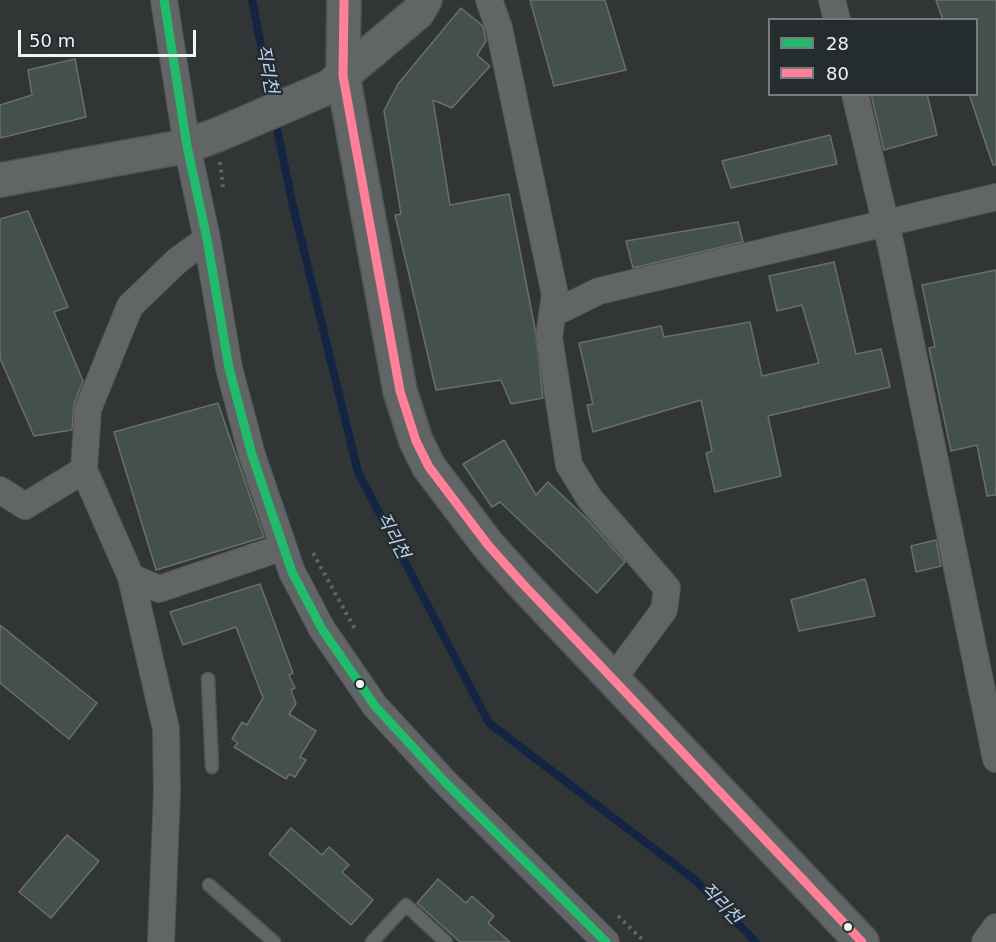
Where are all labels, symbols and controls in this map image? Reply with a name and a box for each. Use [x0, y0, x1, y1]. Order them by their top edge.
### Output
scale bar [21, 18, 200, 56]
legend [768, 18, 978, 96]
text: 50 m [29, 30, 75, 51]
text: 28 [826, 33, 849, 54]
water label: 직리천 [251, 43, 281, 95]
text: 80 [826, 63, 849, 84]
water label: 직리천 [371, 509, 413, 563]
unlabelled marker [354, 678, 366, 690]
water label: 직리천 [695, 879, 745, 929]
unlabelled marker [842, 921, 854, 933]

